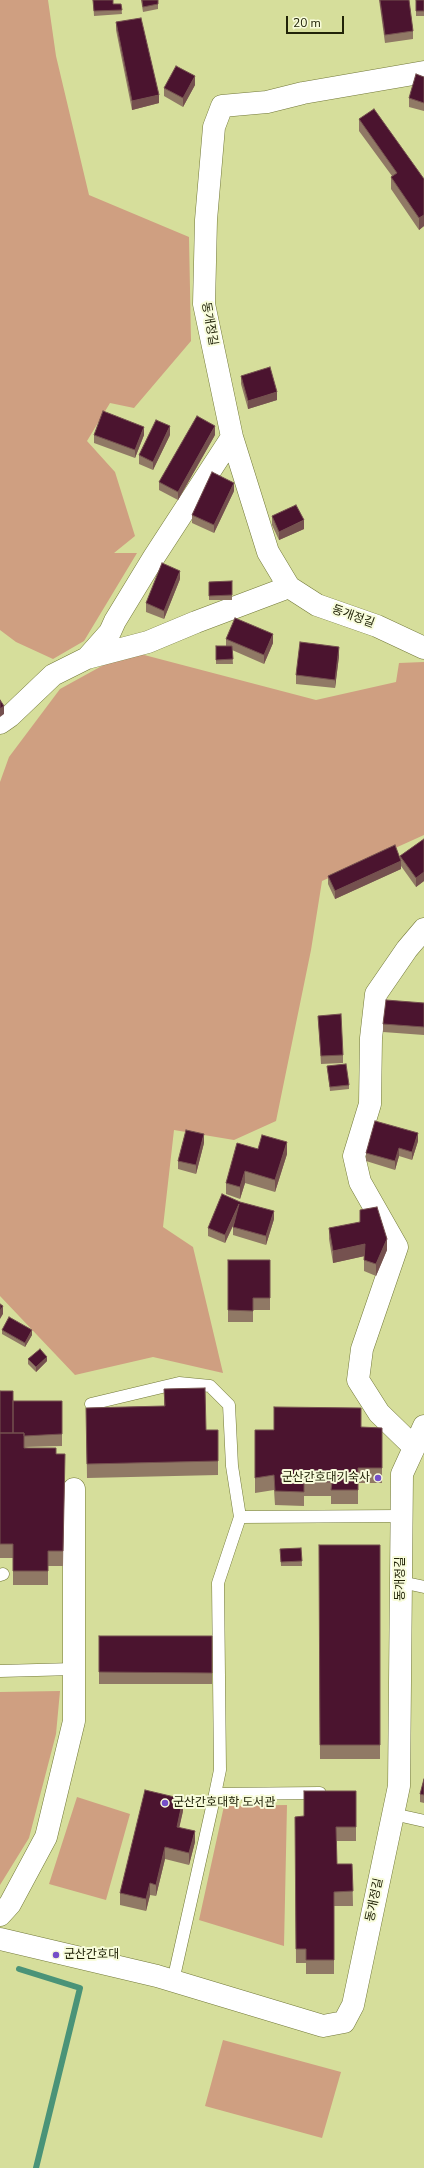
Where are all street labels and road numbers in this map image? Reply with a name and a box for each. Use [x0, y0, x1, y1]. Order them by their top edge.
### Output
street label: 동개정길 [198, 301, 220, 347]
street label: 동개정길 [330, 603, 376, 631]
street label: 동개정길 [394, 1557, 408, 1601]
street label: 동개정길 [363, 1877, 387, 1923]

